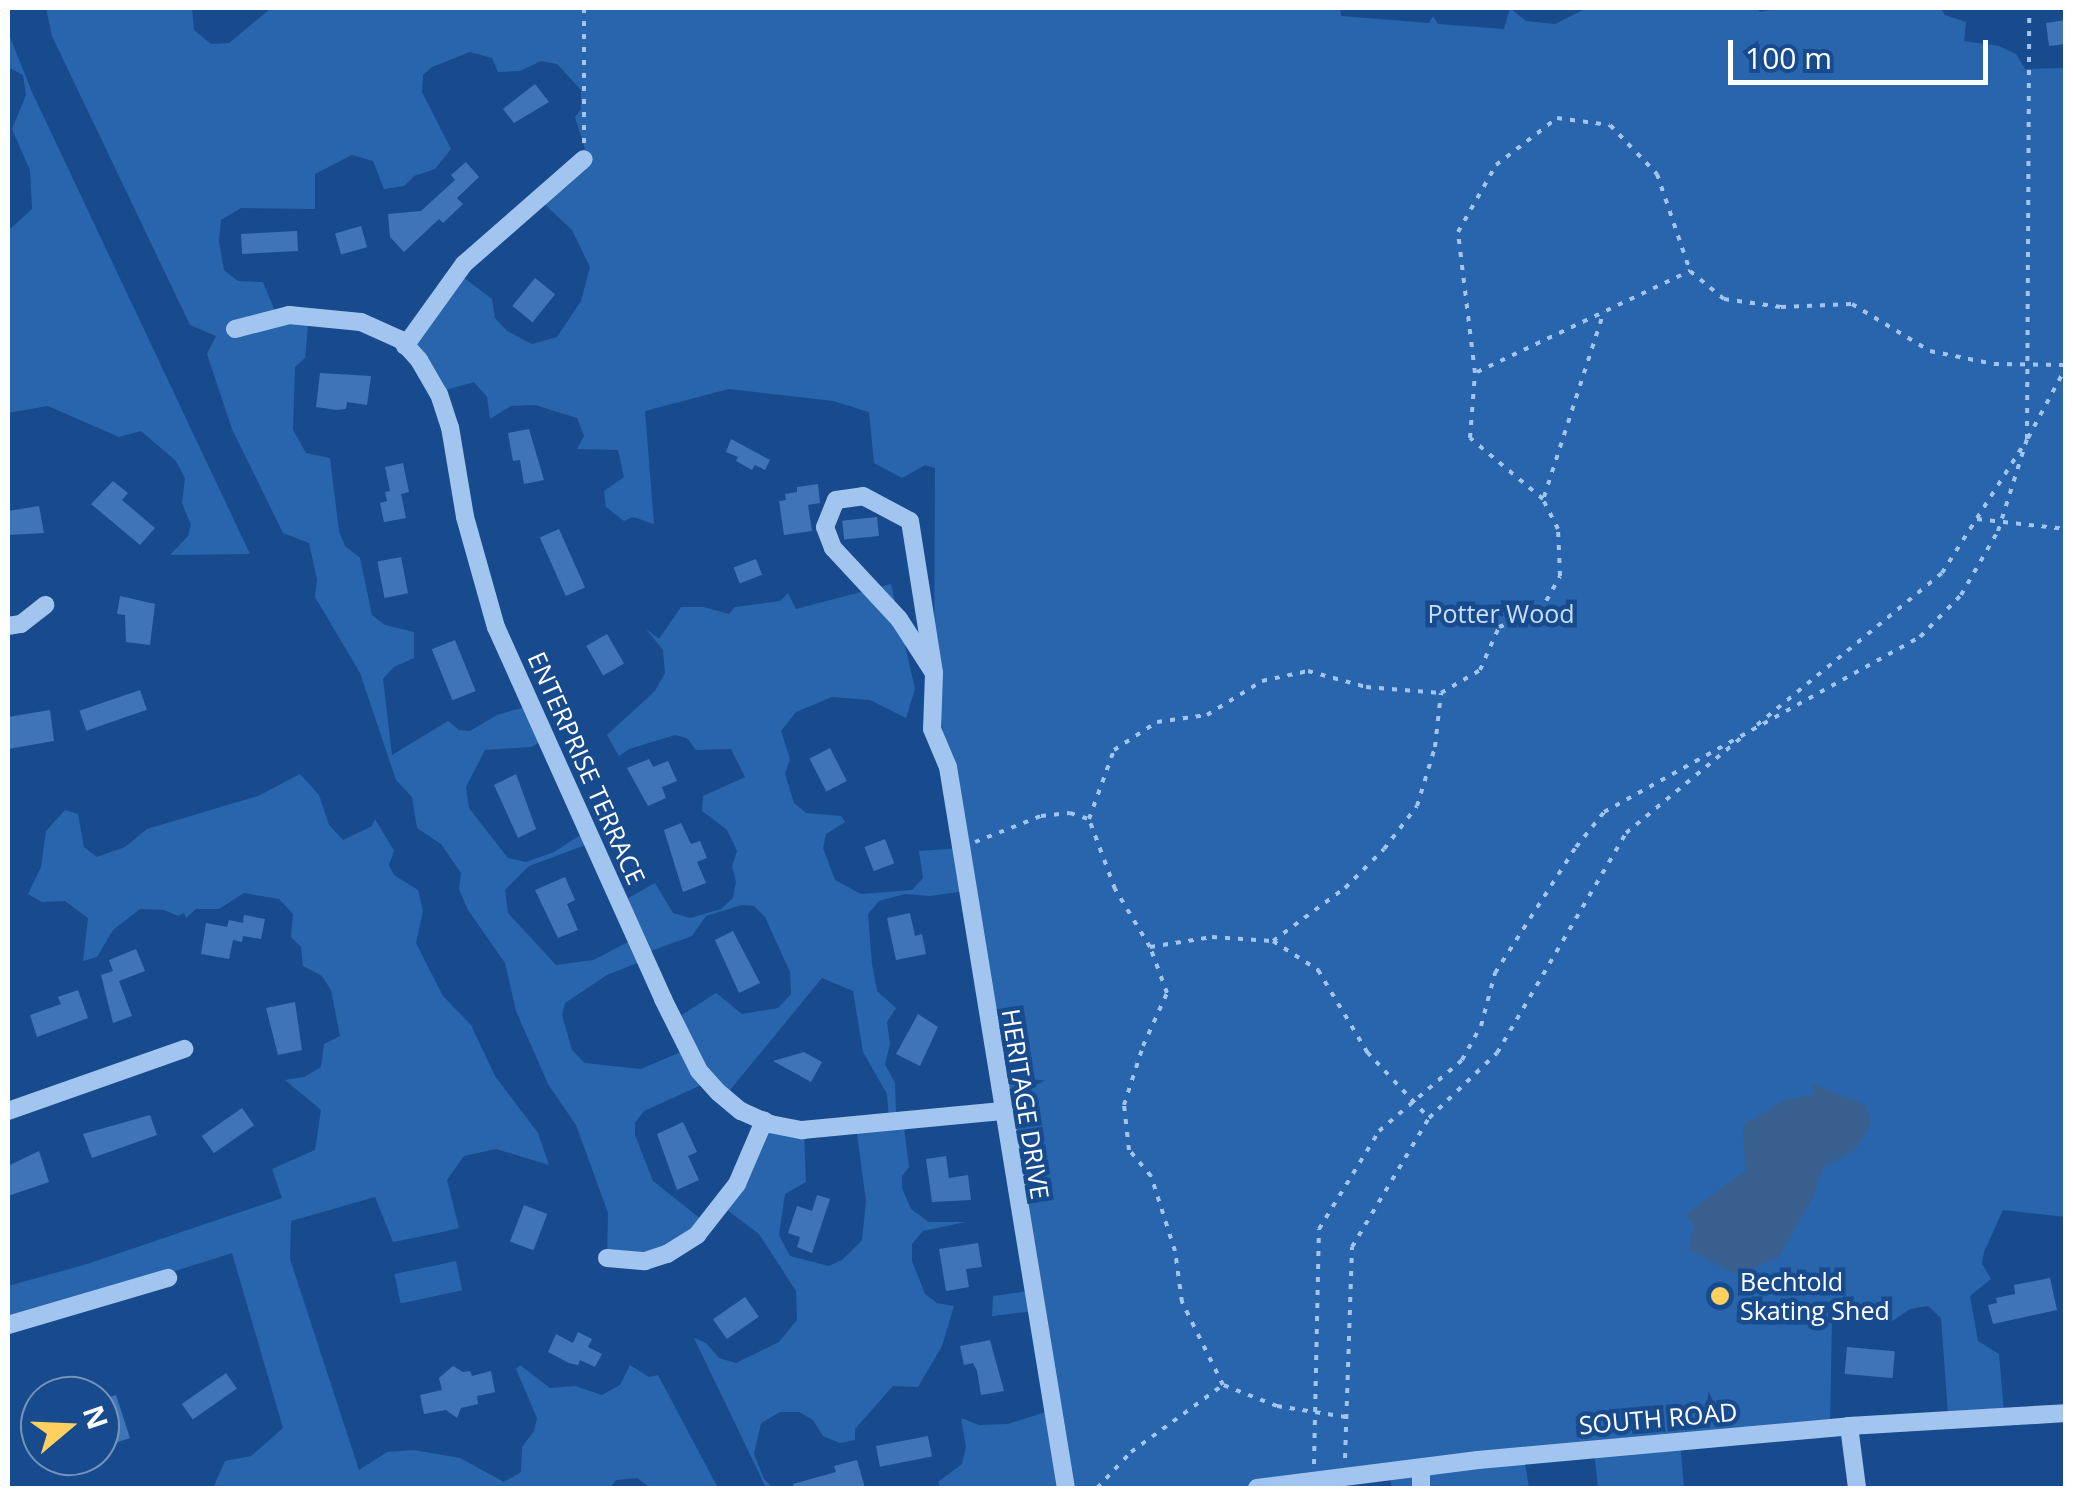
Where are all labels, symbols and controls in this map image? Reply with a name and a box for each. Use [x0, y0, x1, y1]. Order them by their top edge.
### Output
scale bar [1733, 20, 1993, 82]
text: 100 m [1745, 37, 1832, 78]
park label: Potter Wood [1427, 598, 1575, 628]
street label: ENTERPRISE TERRACE [522, 647, 652, 889]
street label: HERITAGE DRIVE [996, 1007, 1056, 1201]
place label: Bechtold Skating Shed [1740, 1267, 1890, 1326]
marker: Bechtold Skating Shed [1709, 1285, 1731, 1307]
north arrow [20, 1376, 120, 1476]
street label: SOUTH ROAD [1578, 1396, 1738, 1440]
text: N [75, 1400, 118, 1434]

